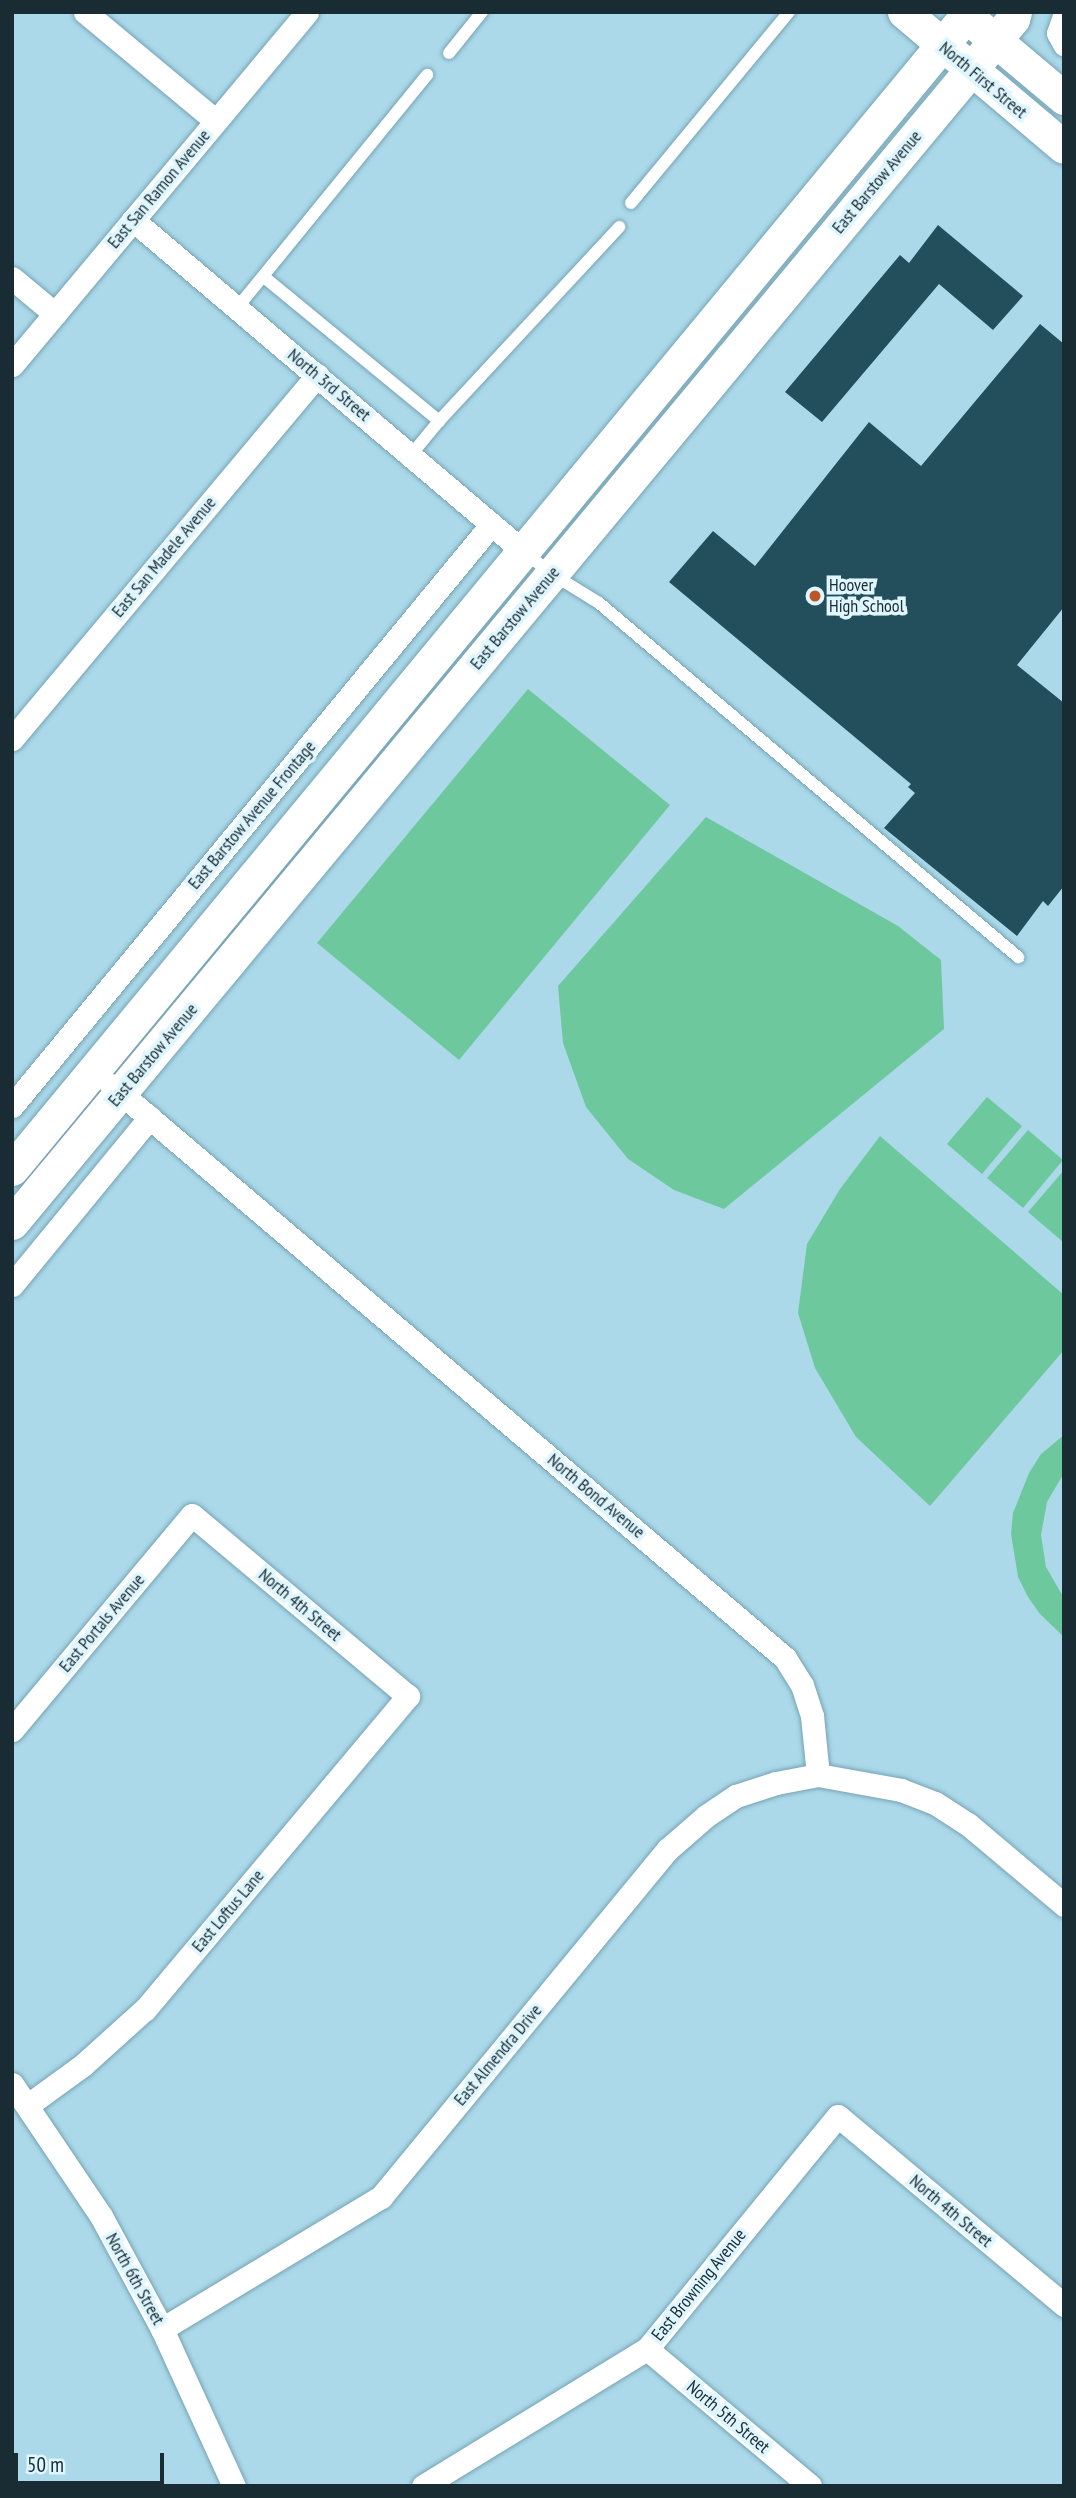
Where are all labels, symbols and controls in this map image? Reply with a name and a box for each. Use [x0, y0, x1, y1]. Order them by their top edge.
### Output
street label: North First Street [935, 37, 1031, 123]
street label: East San Ramon Avenue [103, 125, 215, 253]
street label: East Barstow Avenue [827, 126, 927, 238]
street label: North 3rd Street [283, 344, 375, 426]
street label: East San Madele Avenue [107, 492, 221, 622]
street label: East Barstow Avenue [465, 562, 565, 674]
place label: Hoover High School [829, 575, 904, 618]
marker: Hoover High School [807, 588, 823, 604]
street label: East Barstow Avenue Frontage [183, 736, 321, 894]
street label: East Barstow Avenue [103, 999, 203, 1111]
street label: North Bond Avenue [543, 1449, 649, 1543]
street label: North 4th Street [254, 1564, 346, 1646]
street label: East Portals Avenue [54, 1569, 150, 1677]
street label: East Loftus Lane [187, 1865, 269, 1957]
street label: East Almendra Drive [449, 2000, 547, 2110]
street label: North 4th Street [905, 2170, 997, 2252]
street label: East Browning Avenue [647, 2224, 751, 2346]
street label: North 6th Street [101, 2229, 169, 2329]
street label: North 5th Street [682, 2376, 774, 2458]
scale bar [18, 2438, 168, 2482]
text: 50 m [27, 2451, 64, 2478]

